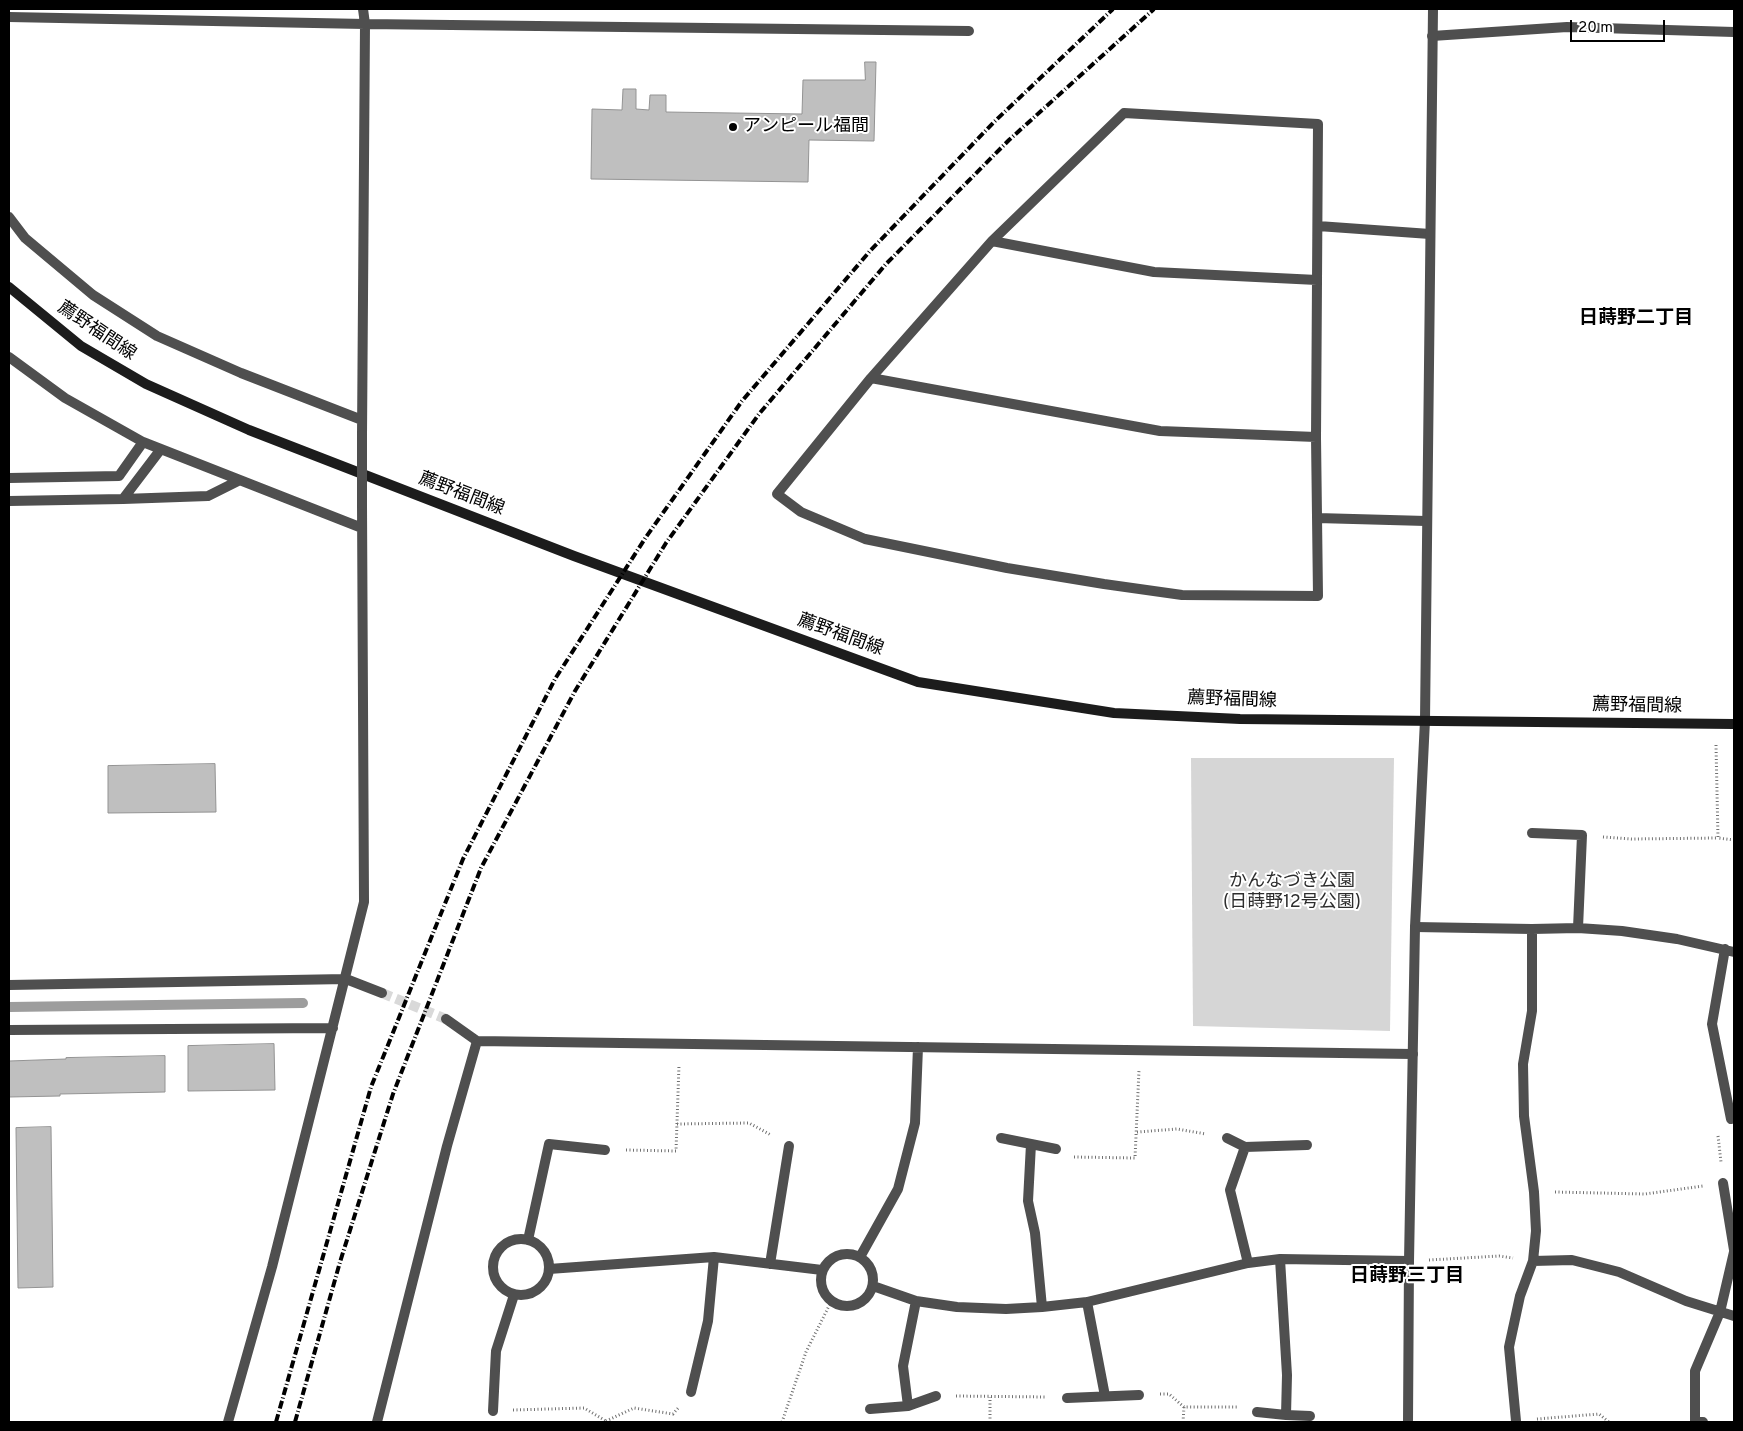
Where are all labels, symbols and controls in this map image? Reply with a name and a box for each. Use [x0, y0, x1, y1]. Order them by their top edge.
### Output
scale bar [1573, 10, 1668, 42]
text: 20 m [1578, 19, 1613, 38]
place label: アンピール福間 [743, 116, 869, 138]
marker: アンピール福間 [727, 121, 739, 133]
street label: 薦野福間線 [53, 298, 139, 366]
district label: 日蒔野二丁目 [1579, 308, 1693, 330]
street label: 薦野福間線 [415, 469, 507, 521]
street label: 薦野福間線 [794, 610, 886, 662]
street label: 薦野福間線 [1187, 689, 1277, 713]
street label: 薦野福間線 [1592, 695, 1682, 719]
park label: かんなづき公園 (日蒔野12号公園) [1223, 871, 1361, 914]
district label: 日蒔野三丁目 [1350, 1266, 1464, 1288]

